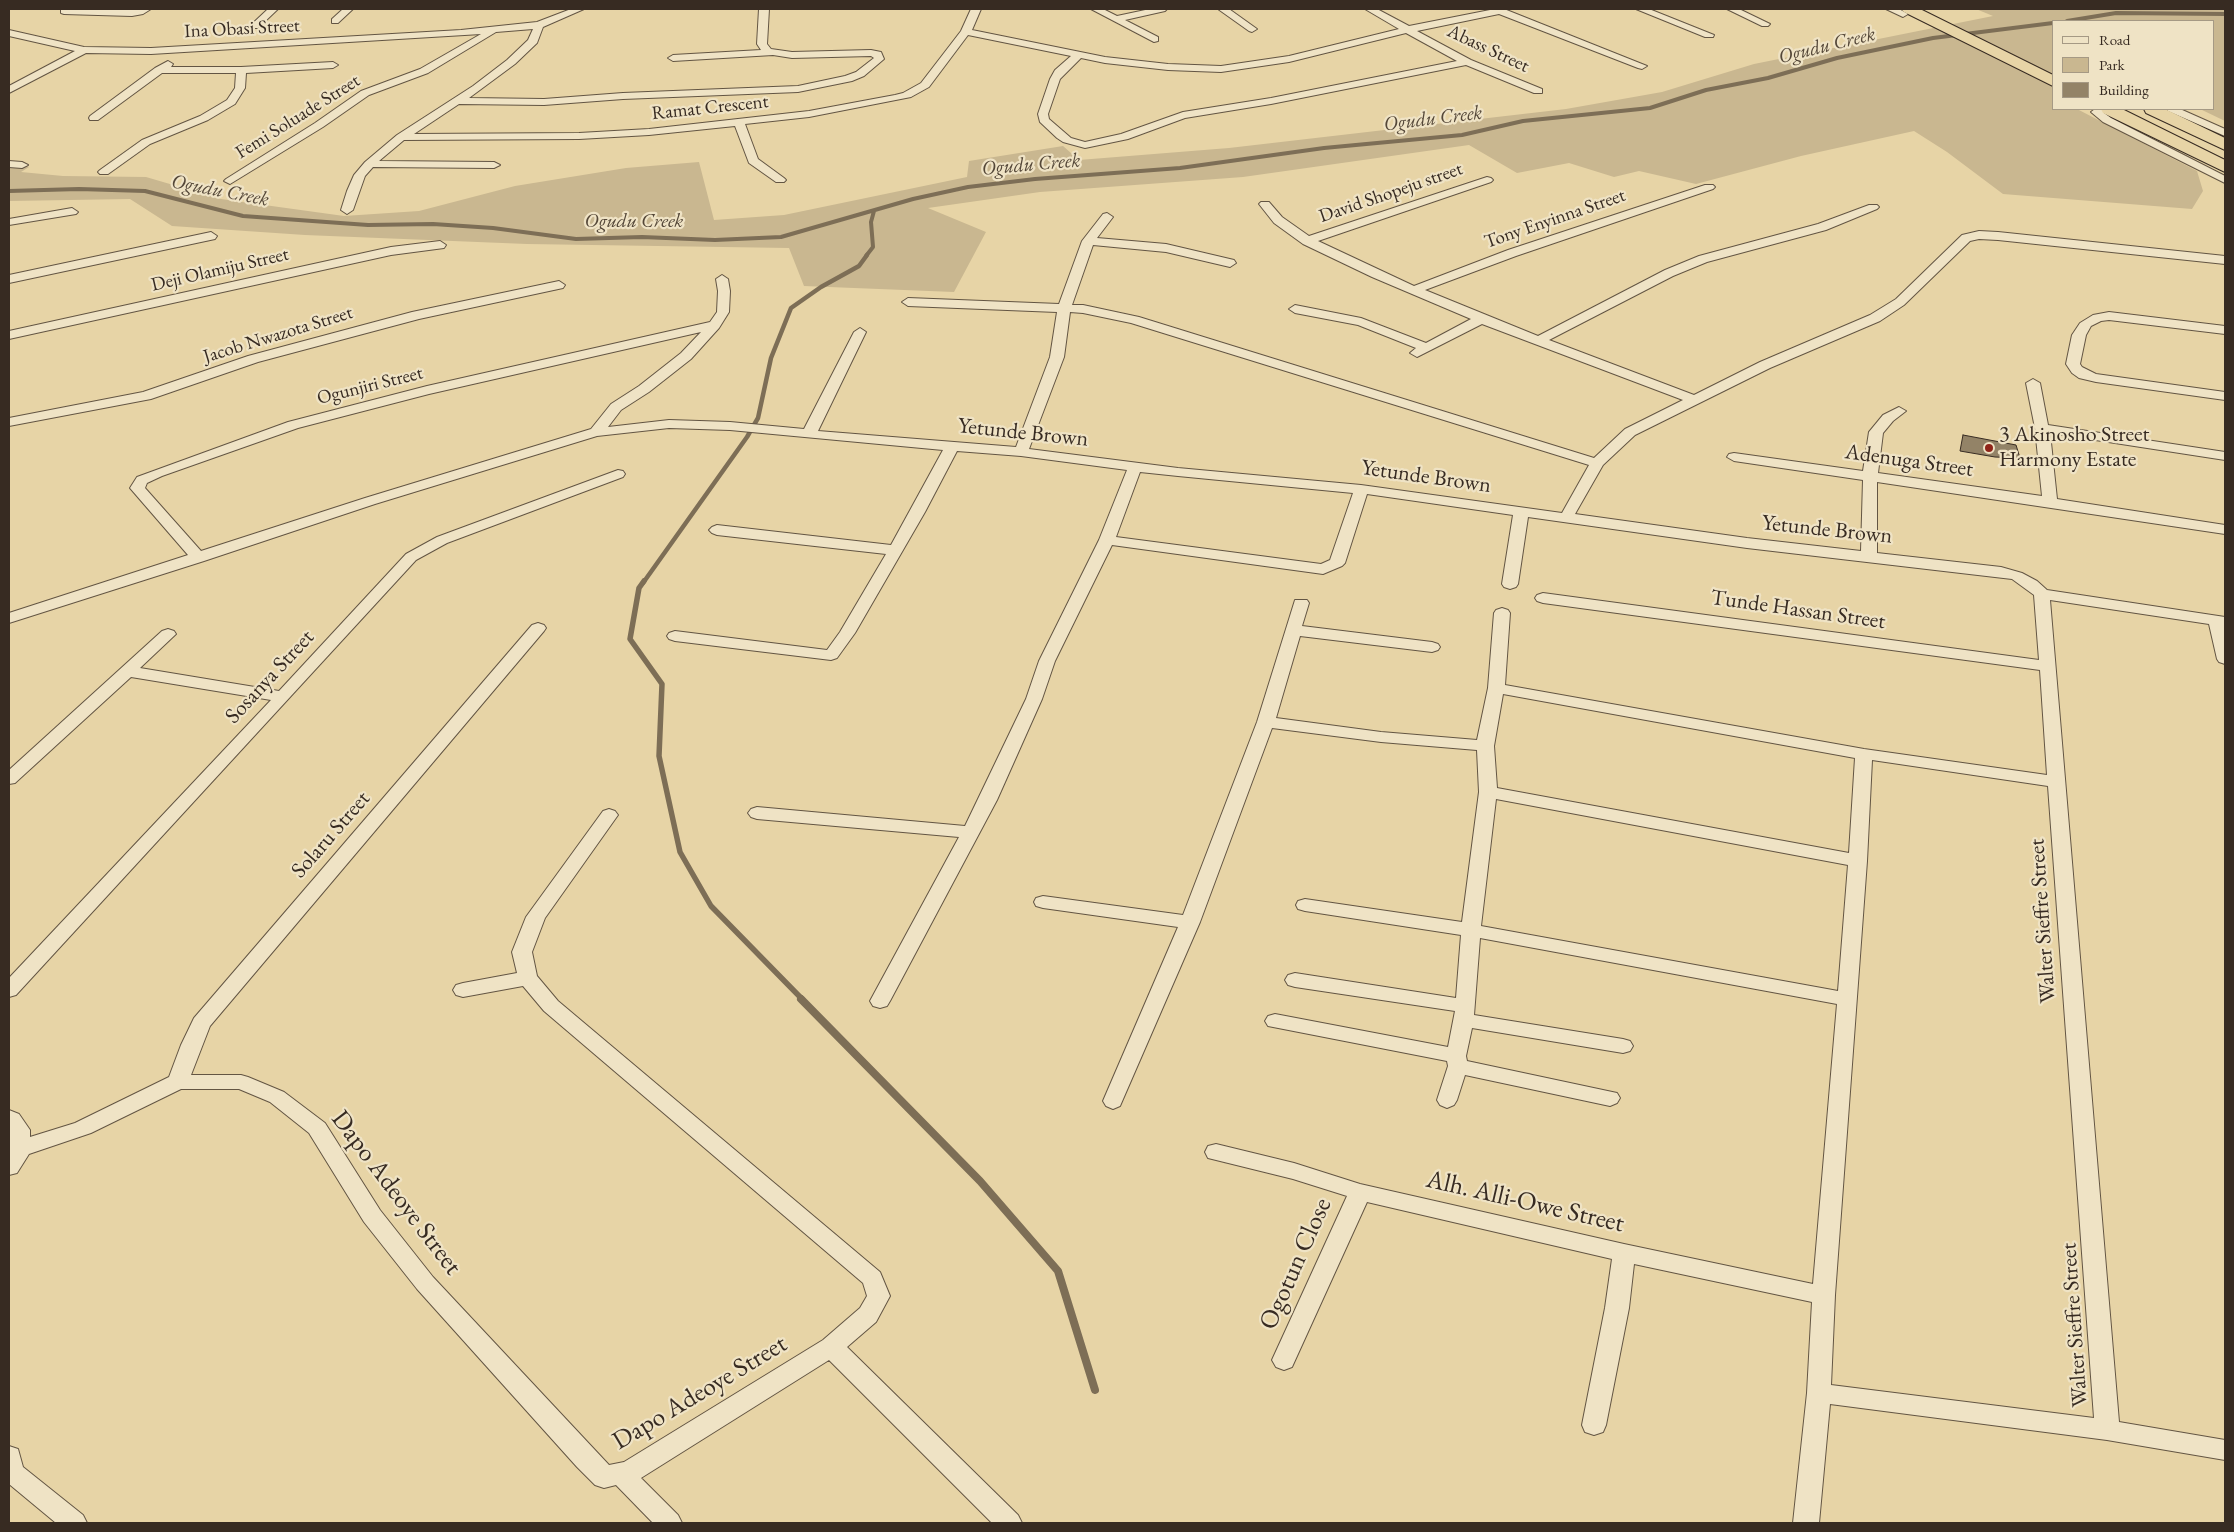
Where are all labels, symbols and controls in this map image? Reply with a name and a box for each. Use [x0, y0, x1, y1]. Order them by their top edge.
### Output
street label: Ina Obasi Street [184, 15, 300, 43]
street label: Abass Street [1443, 20, 1533, 78]
legend [2052, 20, 2214, 110]
water label: Ogudu Creek [1776, 22, 1878, 70]
text: Road [2099, 30, 2130, 49]
text: Park [2099, 55, 2125, 74]
street label: Femi Soluade Street [232, 70, 364, 164]
text: Building [2099, 80, 2149, 99]
street label: Ramat Crescent [650, 91, 770, 125]
water label: Ogudu Creek [1382, 101, 1484, 137]
water label: Ogudu Creek [981, 149, 1081, 181]
street label: David Shopeju street [1316, 158, 1466, 228]
water label: Ogudu Creek [169, 170, 271, 212]
street label: Tony Enyinna Street [1481, 184, 1629, 254]
water label: Ogudu Creek [585, 210, 683, 234]
street label: Deji Olamiju Street [149, 243, 291, 297]
street label: Jacob Nwazota Street [201, 301, 355, 369]
street label: Ogunjiri Street [315, 362, 425, 410]
street label: Yetunde Brown [957, 413, 1089, 453]
place label: 3 Akinosho Street Harmony Estate [1999, 422, 2149, 474]
street label: Adenuga Street [1843, 439, 1975, 483]
marker: 3 Akinosho Street Harmony Estate [1983, 442, 1995, 454]
street label: Yetunde Brown [1359, 455, 1493, 499]
street label: Yetunde Brown [1761, 510, 1893, 550]
street label: Tunde Hassan Street [1709, 585, 1887, 635]
street label: Sosanya Street [220, 625, 320, 729]
street label: Solaru Street [286, 786, 376, 884]
street label: Walter Sieffre Street [2024, 838, 2062, 1004]
street label: Dapo Adeoye Street [324, 1105, 468, 1281]
street label: Alh. Alli-Owe Street [1423, 1164, 1627, 1240]
street label: Ogotun Close [1253, 1193, 1339, 1335]
street label: Walter Sieffre Street [2056, 1242, 2094, 1408]
street label: Dapo Adeoye Street [607, 1329, 793, 1457]

